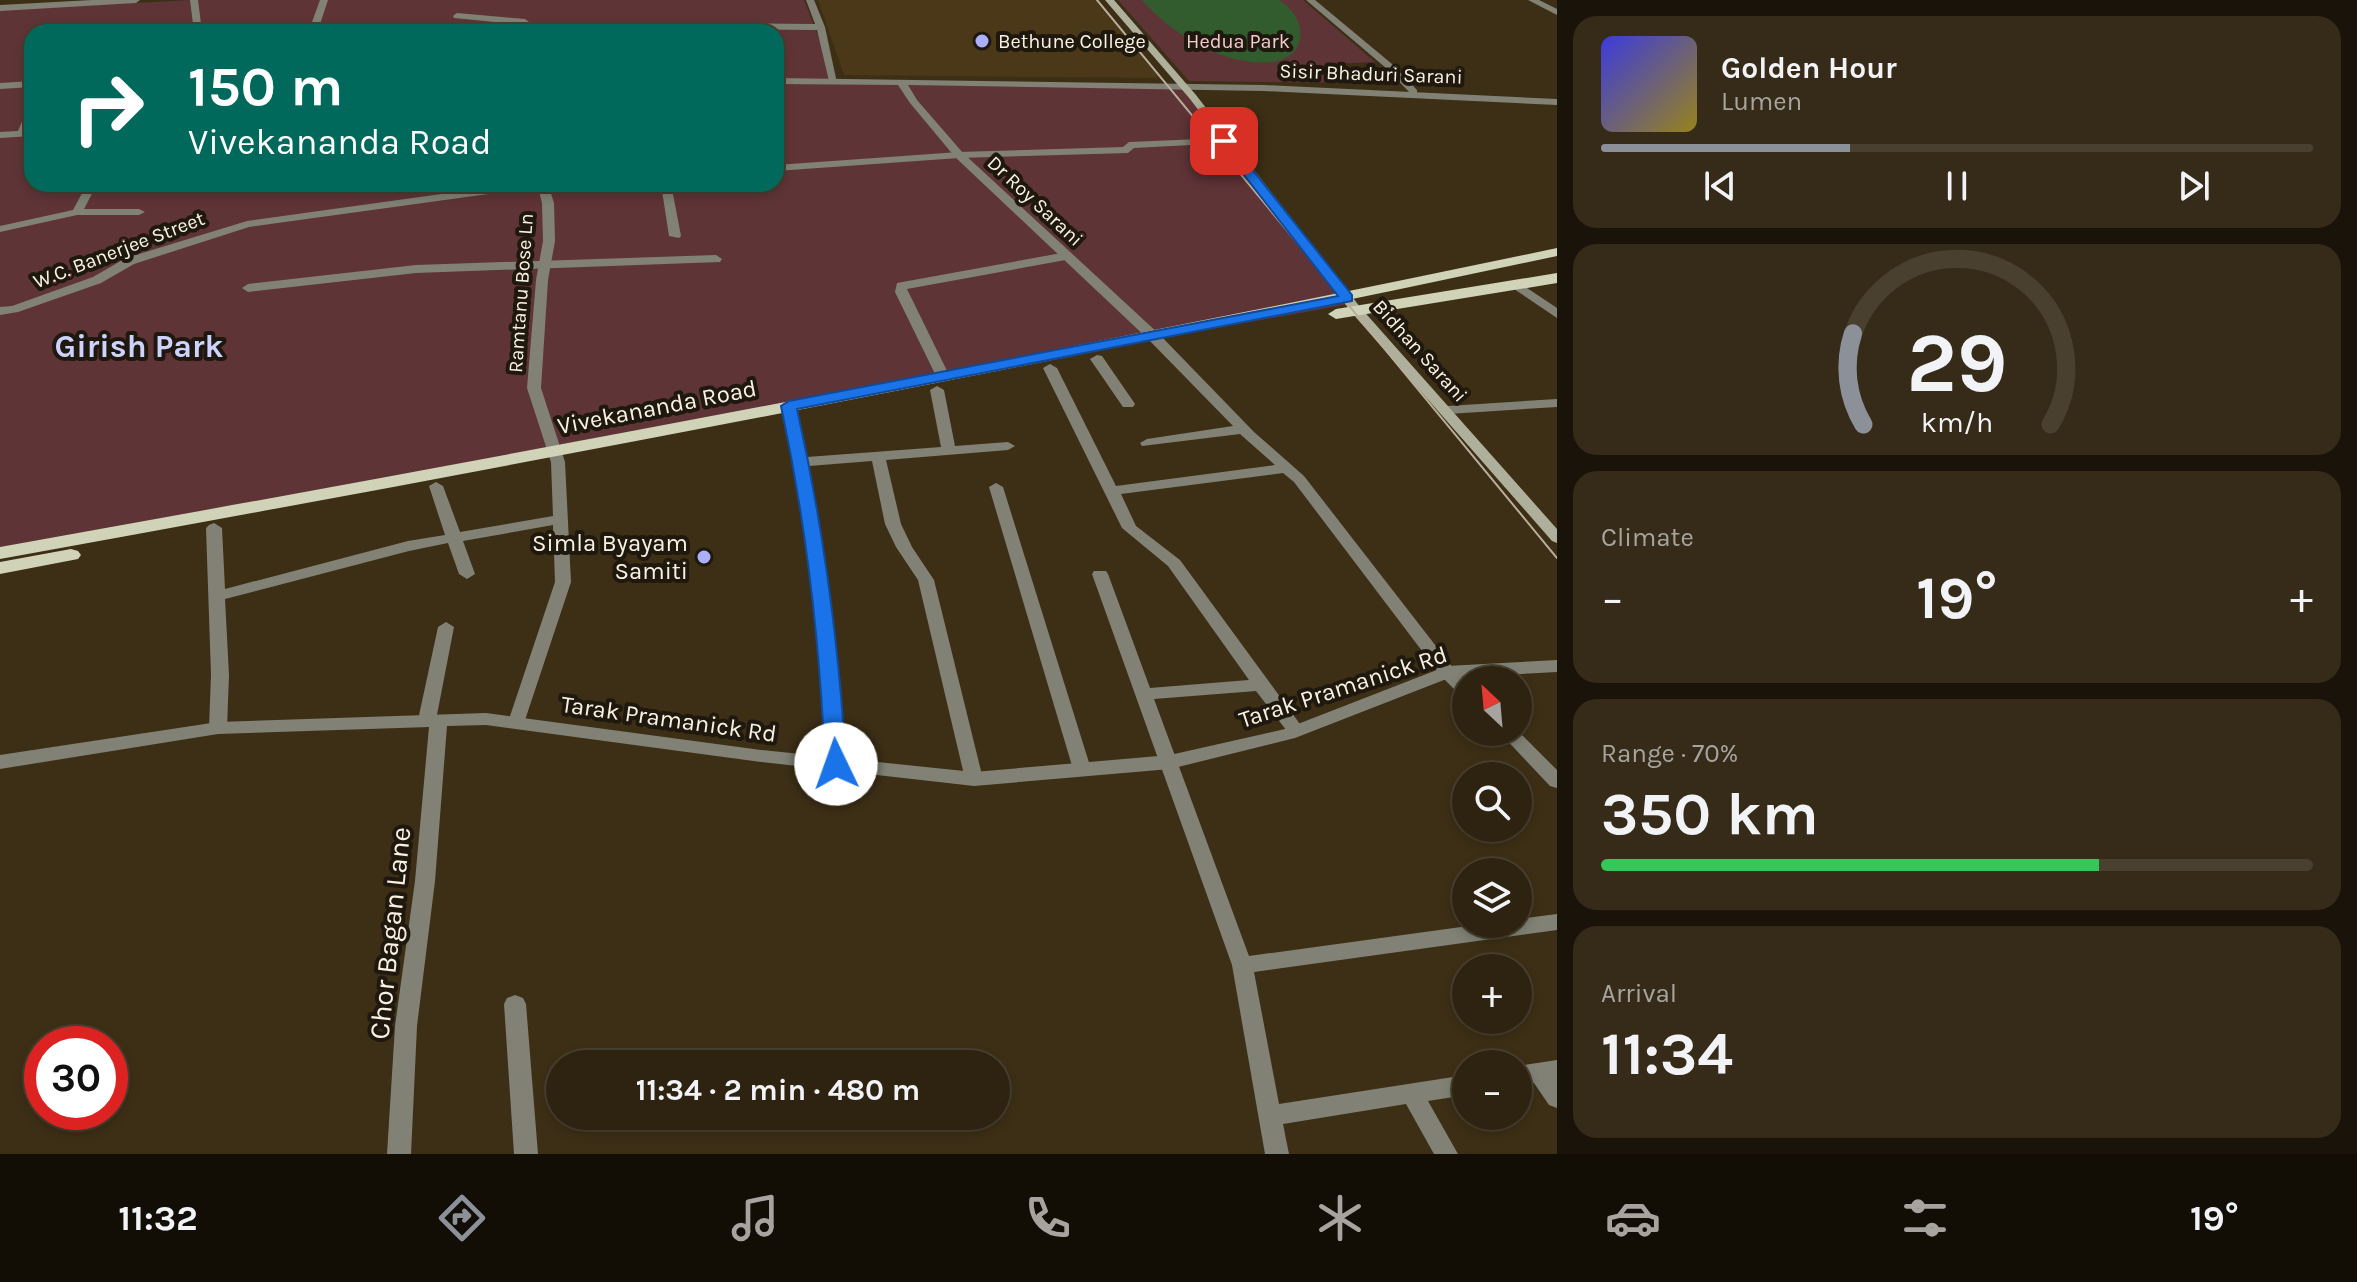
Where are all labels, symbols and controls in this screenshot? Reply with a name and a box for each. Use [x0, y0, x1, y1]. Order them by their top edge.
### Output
place label: Bethune College [998, 30, 1146, 53]
park label: Hedua Park [1186, 30, 1290, 53]
marker: Bethune College [973, 32, 991, 50]
text: Golden Hour [1721, 50, 1897, 86]
text: 150 m [188, 54, 343, 119]
icon: right [56, 56, 160, 160]
street label: Sisir Bhaduri Sarani [1279, 59, 1463, 89]
text: Lumen [1721, 86, 1802, 117]
pin [1190, 107, 1258, 175]
icon: arrive [1202, 119, 1246, 163]
text: Vivekananda Road [188, 121, 492, 163]
street label: Dr Roy Sarani [983, 151, 1087, 251]
icon: previous [1698, 164, 1742, 208]
icon: pause [1935, 164, 1979, 208]
icon: next [2172, 164, 2216, 208]
street label: W.C. Banerjee Street [30, 207, 208, 293]
street label: Ramtanu Bose Ln [504, 213, 538, 373]
street label: Bidhan Sarani [1368, 295, 1472, 407]
text: 29 [1906, 315, 2008, 412]
district label: Girish Park [55, 328, 224, 365]
street label: Vivekananda Road [555, 374, 759, 440]
text: km/h [1921, 407, 1993, 440]
text: Climate [1601, 522, 1694, 553]
place label: Simla Byayam Samiti [532, 529, 688, 585]
marker: Simla Byayam Samiti [695, 548, 713, 566]
text: 19° [1916, 563, 1998, 633]
text: − [1601, 573, 1624, 624]
text: + [2290, 573, 2313, 624]
street label: Tarak Pramanick Rd [1235, 640, 1451, 734]
north arrow [1452, 666, 1532, 746]
map controls [1452, 666, 1532, 1130]
street label: Tarak Pramanick Rd [559, 690, 779, 748]
position arrow [794, 722, 878, 806]
text: Range · 70% [1601, 738, 1738, 769]
button: search [1452, 762, 1532, 842]
text: 350 km [1601, 779, 1819, 849]
street label: Chor Bagan Lane [362, 825, 418, 1041]
button: layers [1452, 858, 1532, 938]
button: + [1452, 954, 1532, 1034]
text: Arrival [1601, 978, 1677, 1009]
text: 11:34 [1601, 1019, 1733, 1089]
speed limit sign: 30 [24, 1026, 128, 1130]
button: − [1452, 1050, 1532, 1130]
text: 11:34 · 2 min · 480 m [636, 1072, 920, 1108]
icon: directions [434, 1190, 490, 1246]
icon: music [727, 1190, 783, 1246]
icon: phone [1020, 1190, 1076, 1246]
icon: climate [1312, 1190, 1368, 1246]
icon: car [1605, 1190, 1661, 1246]
icon: filters [1897, 1190, 1953, 1246]
text: 11:32 [118, 1197, 198, 1239]
text: 19° [2190, 1197, 2239, 1239]

